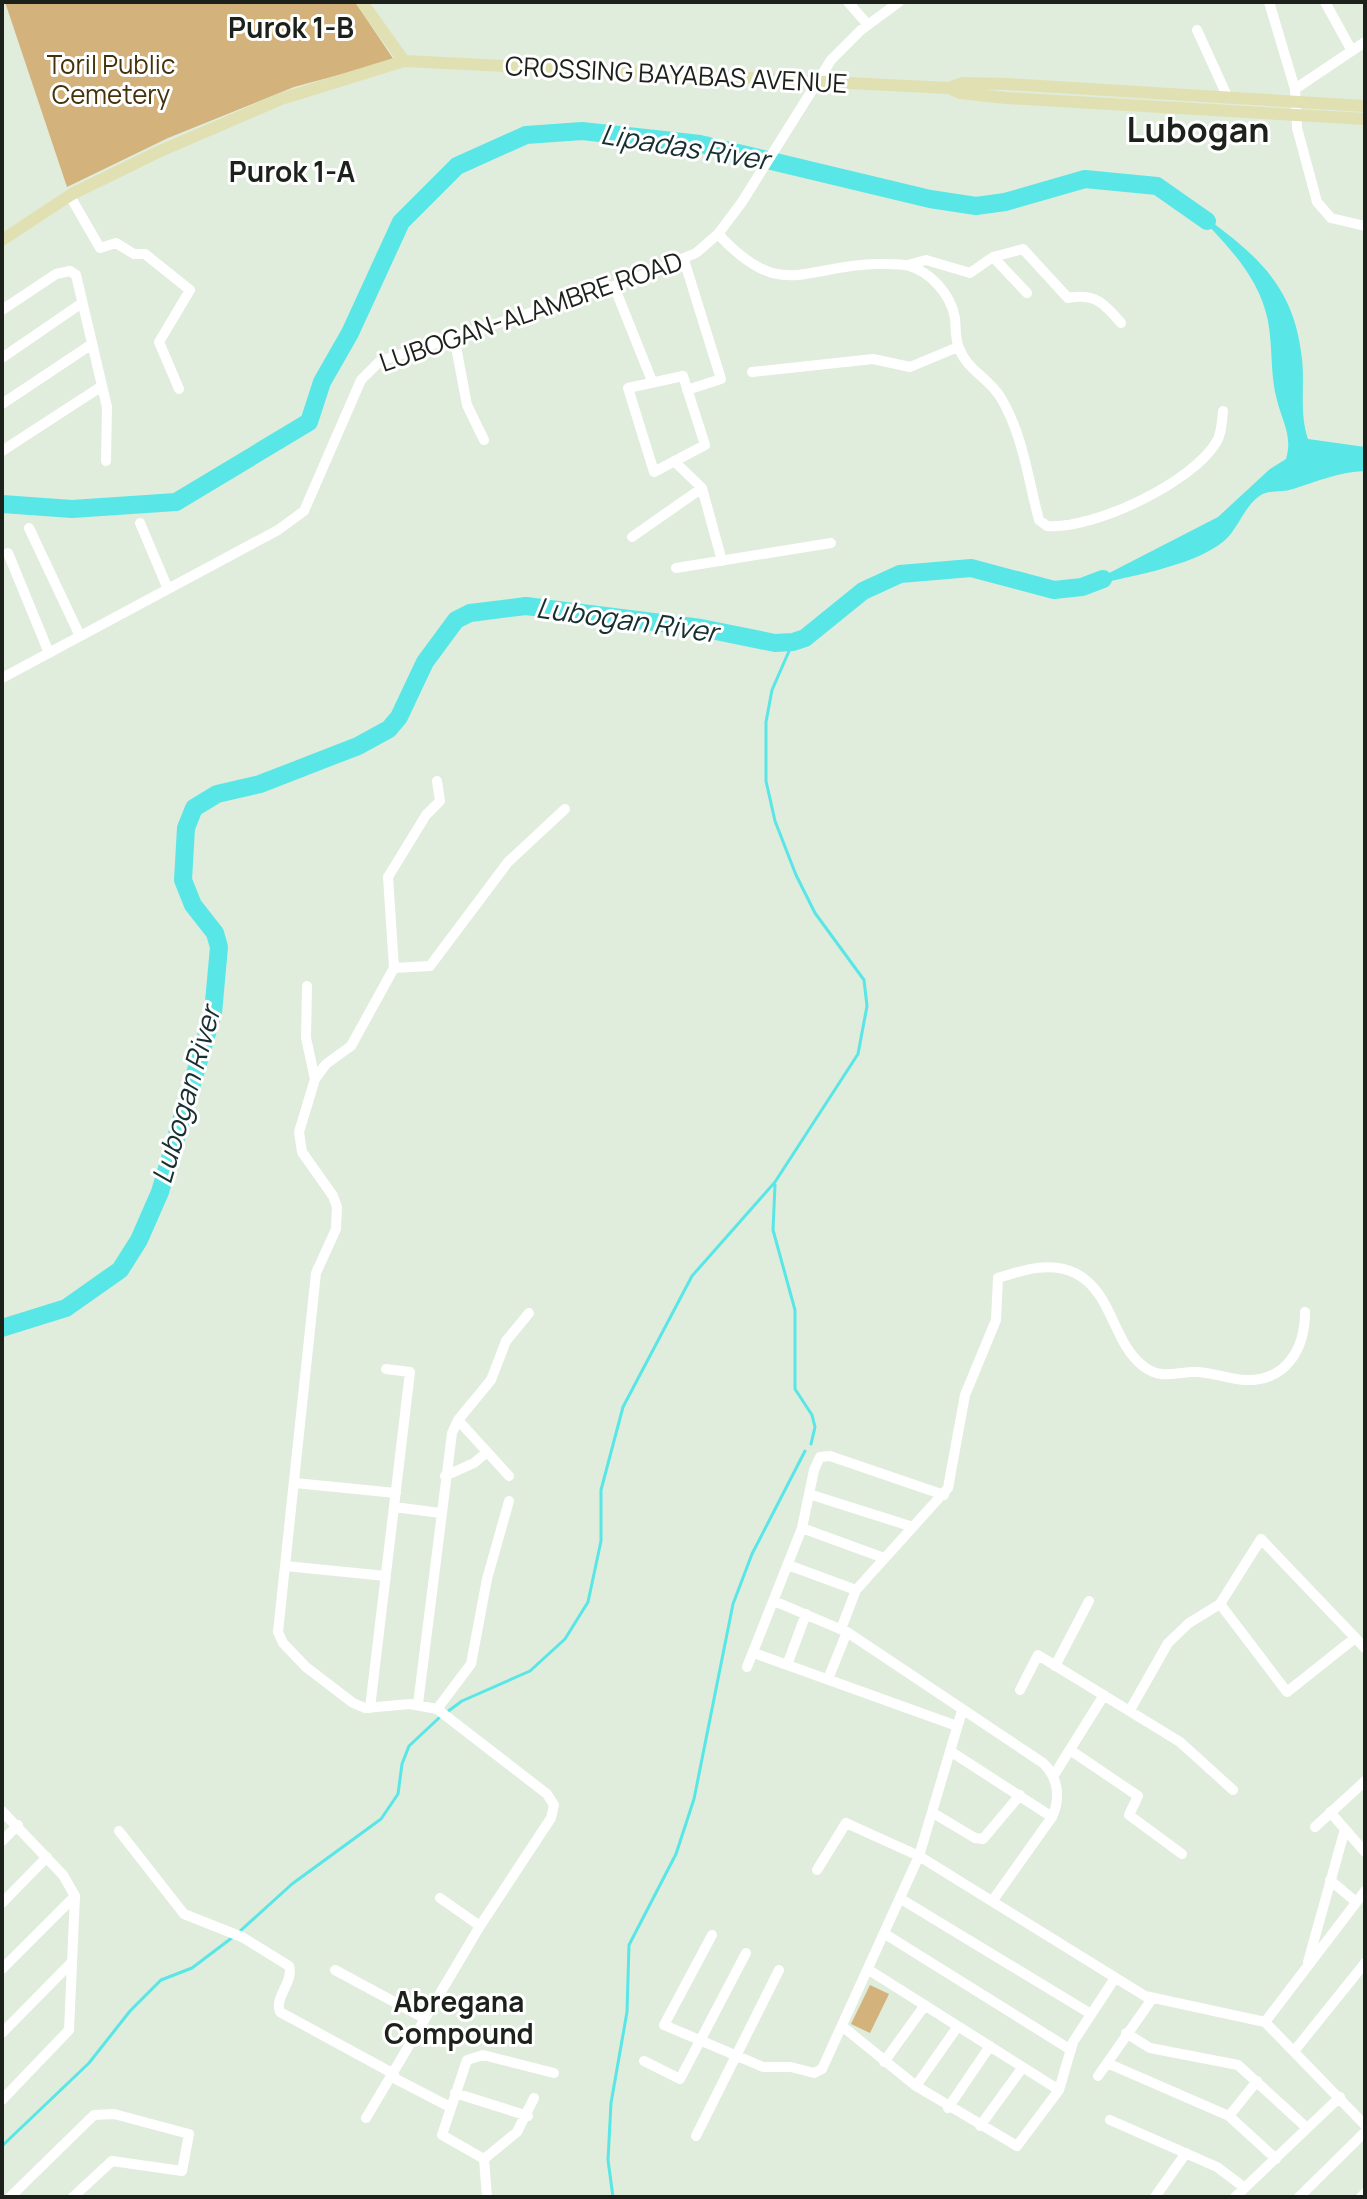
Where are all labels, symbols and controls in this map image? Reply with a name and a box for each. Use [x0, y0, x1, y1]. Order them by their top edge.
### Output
district label: Purok 1-B [228, 8, 354, 46]
park label: Toril Public Cemetery [47, 46, 175, 112]
street label: CROSSING BAYABAS AVENUE [504, 47, 848, 101]
district label: Lubogan [1126, 106, 1270, 152]
water label: Lipadas River [598, 114, 776, 179]
district label: Purok 1-A [229, 152, 355, 190]
street label: LUBOGAN-ALAMBRE ROAD [374, 242, 687, 380]
water label: Lubogan River [534, 587, 724, 651]
water label: Lubogan River [142, 998, 230, 1188]
district label: Abregana Compound [384, 1982, 534, 2052]

